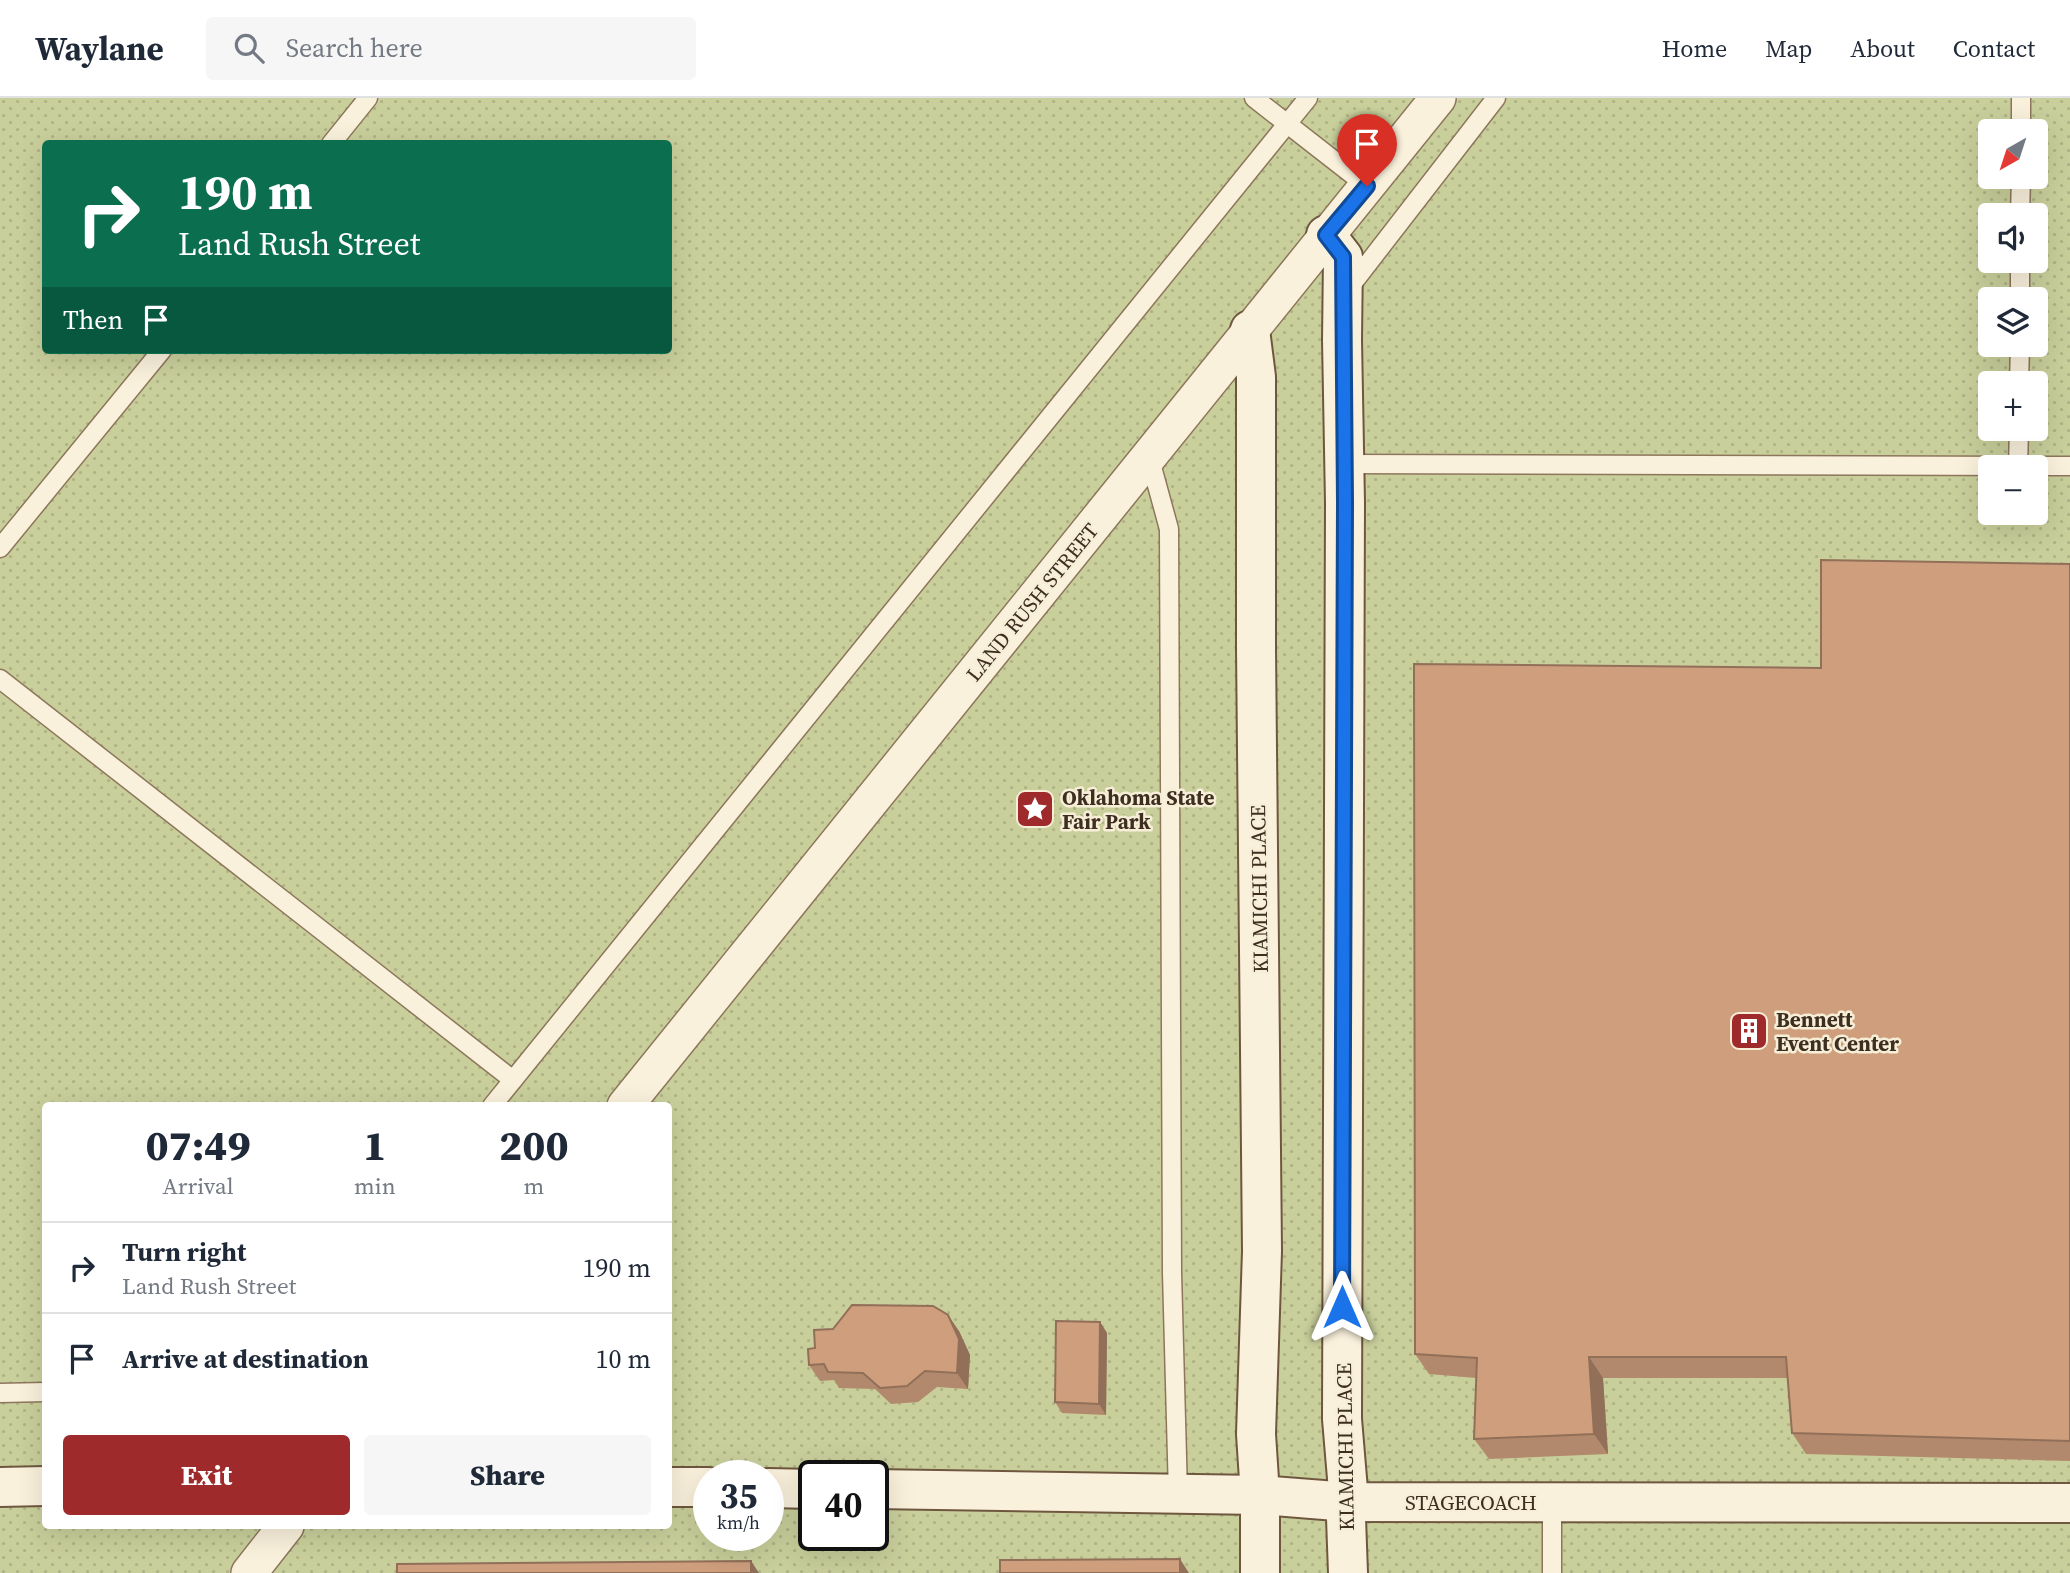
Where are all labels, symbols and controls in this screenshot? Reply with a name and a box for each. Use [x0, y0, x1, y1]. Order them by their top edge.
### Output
search box [206, 17, 696, 80]
text: Waylane [35, 26, 164, 71]
icon: search [230, 29, 268, 67]
text: Search here [286, 30, 423, 66]
text: Home [1662, 32, 1727, 65]
text: Map [1765, 32, 1812, 65]
text: About [1850, 32, 1915, 65]
text: Contact [1953, 32, 2035, 65]
pin [1337, 114, 1397, 186]
north arrow [1978, 119, 2048, 189]
map controls [1978, 119, 2048, 525]
icon: arrive [1348, 125, 1386, 163]
text: 190 m [178, 158, 313, 225]
icon: right [63, 168, 154, 259]
button: sound [1978, 203, 2048, 273]
text: Land Rush Street [178, 222, 420, 266]
button: layers [1978, 287, 2048, 357]
icon: arrive [137, 301, 175, 339]
text: Then [63, 302, 123, 338]
button: + [1978, 371, 2048, 441]
button: − [1978, 455, 2048, 525]
street label: LAND RUSH STREET [959, 516, 1105, 687]
place label: Oklahoma State Fair Park [1062, 783, 1215, 836]
place icon: Oklahoma State Fair Park [1014, 788, 1056, 830]
street label: KIAMICHI PLACE [1243, 805, 1275, 973]
place label: Bennett Event Center [1776, 1005, 1899, 1058]
building icon: Bennett Event Center [1728, 1010, 1770, 1052]
text: 07:49 [145, 1116, 251, 1174]
text: 1 [363, 1116, 386, 1174]
text: 200 [499, 1116, 569, 1174]
text: Arrival [163, 1170, 234, 1202]
text: min [354, 1170, 396, 1202]
text: m [523, 1170, 544, 1202]
text: Turn right [122, 1234, 246, 1270]
icon: right [63, 1249, 101, 1287]
text: 190 m [583, 1250, 651, 1286]
text: Land Rush Street [122, 1270, 296, 1302]
position arrow [1305, 1270, 1379, 1344]
icon: arrive [63, 1340, 101, 1378]
text: Arrive at destination [122, 1341, 369, 1377]
text: 10 m [596, 1341, 651, 1377]
street label: KIAMICHI PLACE [1329, 1363, 1361, 1531]
button: Exit [63, 1435, 350, 1515]
button: Share [364, 1435, 651, 1515]
speed limit sign: 40 [798, 1460, 889, 1551]
text: 35 [720, 1472, 757, 1520]
street label: STAGECOACH [1405, 1488, 1537, 1517]
text: km/h [717, 1510, 760, 1535]

